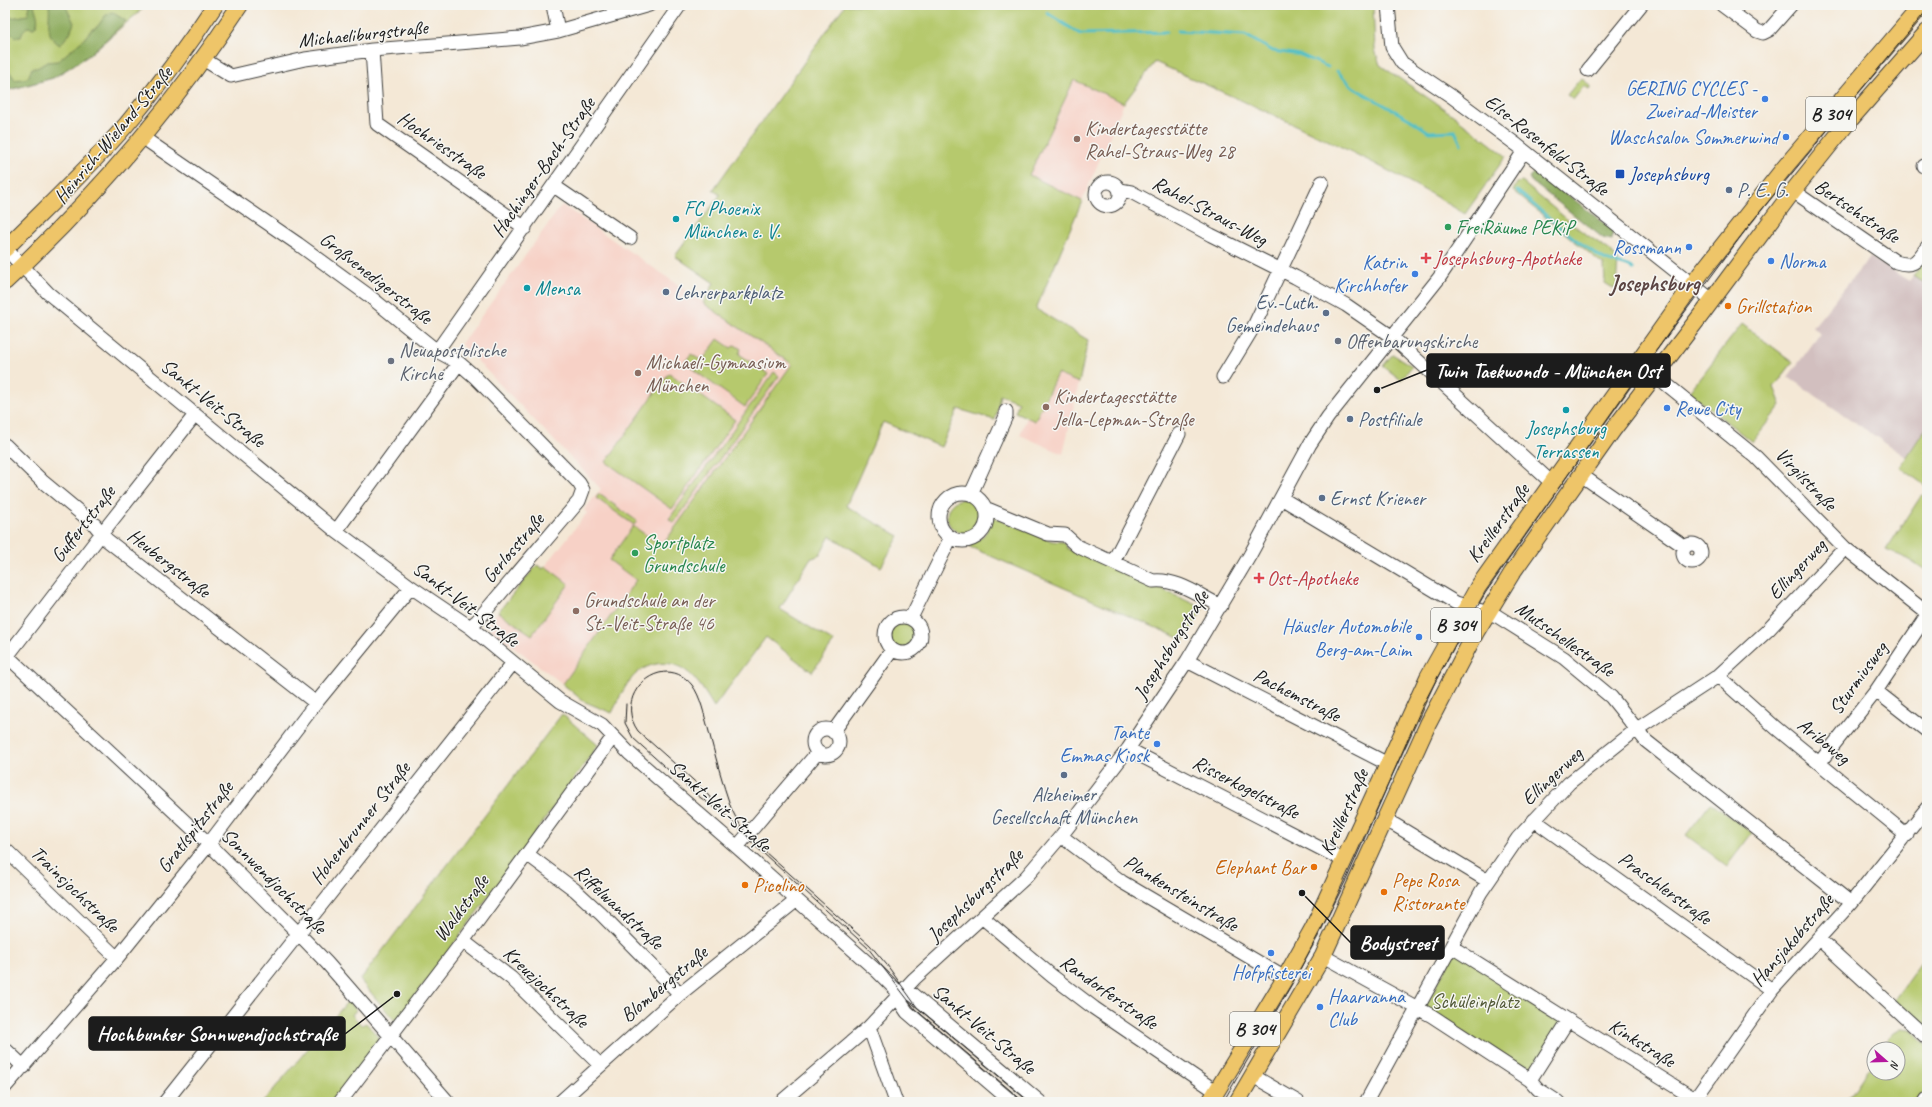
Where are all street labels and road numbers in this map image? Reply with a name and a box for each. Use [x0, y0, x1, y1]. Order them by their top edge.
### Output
street label: Michaeliburgstraße [297, 15, 430, 53]
street label: Heinrich-Wieland-Straße [48, 60, 179, 209]
street label: Else-Rosenfeld-Straße [1480, 89, 1615, 202]
street label: Hachinger-Bach-Straße [485, 91, 601, 242]
road number: B 304 [1806, 97, 1856, 131]
street label: Hochriesstraße [393, 105, 492, 185]
street label: Rahel-Straus-Weg [1148, 170, 1273, 252]
street label: Bertschstraße [1810, 173, 1906, 249]
street label: Großvenedigerstraße [315, 226, 438, 331]
street label: Sankt-Veit-Straße [156, 353, 272, 454]
street label: Virgilstraße [1770, 442, 1843, 517]
street label: Kreillerstraße [1461, 477, 1536, 567]
street label: Guffertstraße [45, 479, 122, 567]
street label: Gerlosstraße [476, 507, 551, 588]
street label: Heubergstraße [122, 523, 217, 604]
street label: Ellingerweg [1762, 532, 1832, 605]
street label: Sankt-Veit-Straße [408, 556, 526, 653]
street label: Josephsburgstraße [1127, 585, 1215, 705]
street label: Mutschellestraße [1511, 596, 1621, 683]
road number: B 304 [1431, 608, 1481, 642]
street label: Sturmiusweg [1823, 635, 1894, 720]
street label: Pachemstraße [1249, 662, 1346, 728]
street label: Ariboweg [1793, 712, 1856, 770]
street label: Ellingerweg [1516, 741, 1589, 811]
street label: Risserkogelstraße [1189, 749, 1305, 825]
street label: Hohenbrunner Straße [304, 755, 417, 889]
street label: Sankt-Veit-Straße [664, 755, 777, 858]
street label: Kreillerstraße [1314, 764, 1375, 859]
street label: Gratlspitzstraße [151, 775, 240, 878]
street label: Sonnwendjochstraße [216, 823, 333, 940]
street label: Trainsjochstraße [25, 840, 126, 939]
street label: Josephsburgstraße [921, 842, 1029, 948]
street label: Praschlerstraße [1614, 846, 1718, 931]
street label: Plankensteinstraße [1119, 849, 1244, 938]
street label: Riffelwandstraße [569, 859, 670, 956]
street label: Waldstraße [428, 868, 495, 946]
street label: Hansjakobstraße [1745, 887, 1840, 992]
street label: Blombergstraße [615, 939, 714, 1028]
street label: Kreuzjochstraße [498, 941, 595, 1034]
street label: Randorferstraße [1055, 949, 1164, 1036]
street label: Sankt-Veit-Straße [927, 978, 1042, 1080]
road number: B 304 [1230, 1012, 1280, 1046]
street label: Kinkstraße [1604, 1013, 1681, 1074]

